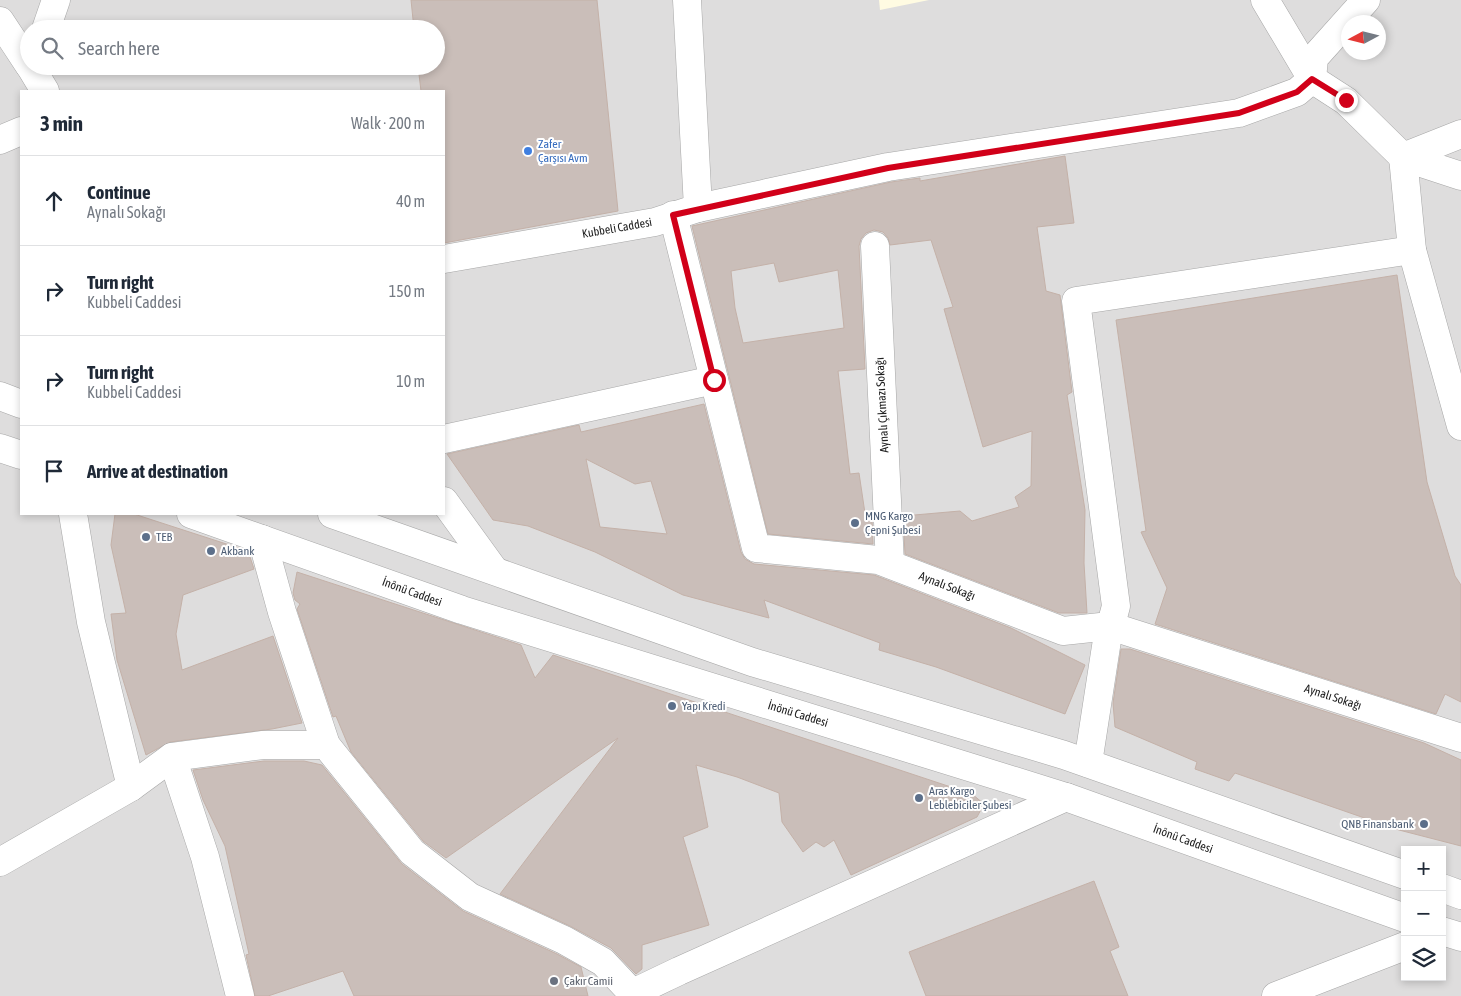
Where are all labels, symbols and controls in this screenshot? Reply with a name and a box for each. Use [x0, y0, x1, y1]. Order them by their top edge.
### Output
north arrow [1341, 15, 1386, 60]
search box [20, 20, 445, 75]
icon: search [38, 34, 66, 62]
text: Search here [78, 37, 160, 59]
route end [1335, 89, 1358, 112]
text: 3 min [40, 111, 83, 135]
text: Walk · 200 m [351, 114, 425, 132]
place label: Zafer Çarşısı Avm [538, 137, 588, 165]
marker: Zafer Çarşısı Avm [522, 145, 534, 157]
text: Continue [87, 181, 151, 203]
icon: ahead [40, 187, 68, 215]
text: 40 m [396, 192, 425, 210]
text: Aynalı Sokağı [87, 203, 166, 221]
street label: Kubbeli Caddesi [581, 215, 653, 241]
text: Turn right [87, 271, 154, 293]
icon: right [40, 277, 68, 305]
text: 150 m [389, 282, 425, 300]
text: Kubbeli Caddesi [87, 293, 181, 311]
street label: Aynalı Çıkmazı Sokağı [873, 357, 891, 453]
text: Turn right [87, 361, 154, 383]
icon: right [40, 367, 68, 395]
route start [703, 369, 726, 392]
text: 10 m [396, 372, 425, 390]
text: Kubbeli Caddesi [87, 383, 181, 401]
icon: arrive [40, 457, 68, 485]
text: Arrive at destination [87, 460, 228, 482]
place label: MNG Kargo Çepni Şubesi [865, 509, 921, 537]
marker: MNG Kargo Çepni Şubesi [849, 517, 861, 529]
place label: TEB [156, 530, 172, 544]
marker: TEB [140, 531, 152, 543]
place label: Akbank [221, 544, 255, 558]
marker: Akbank [205, 545, 217, 557]
street label: Aynalı Sokağı [917, 569, 977, 603]
street label: İnönü Caddesi [380, 575, 444, 609]
street label: Aynalı Sokağı [1303, 681, 1363, 713]
street label: İnönü Caddesi [766, 698, 830, 730]
place label: Yapı Kredi [682, 699, 726, 713]
marker: Yapı Kredi [666, 700, 678, 712]
place label: Aras Kargo Leblebiciler Şubesi [929, 784, 1012, 812]
marker: Aras Kargo Leblebiciler Şubesi [913, 792, 925, 804]
place label: QNB Finansbank [1341, 817, 1415, 831]
marker: QNB Finansbank [1418, 818, 1430, 830]
street label: İnönü Caddesi [1151, 822, 1215, 856]
map controls [1401, 846, 1446, 981]
button: + [1401, 846, 1446, 891]
button: − [1401, 891, 1446, 936]
button: layers [1401, 936, 1446, 981]
place label: Çakır Camii [564, 974, 613, 988]
marker: Çakır Camii [548, 975, 560, 987]

